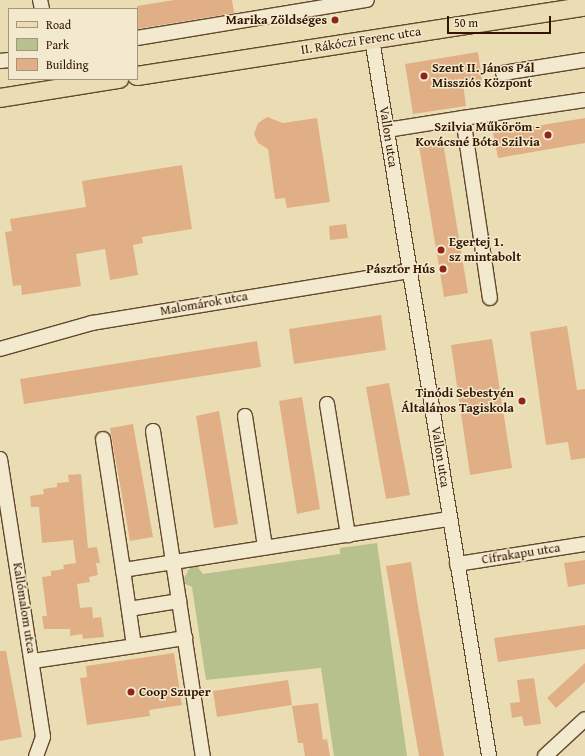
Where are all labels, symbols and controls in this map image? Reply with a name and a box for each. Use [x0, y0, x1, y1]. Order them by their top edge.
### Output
legend [8, 8, 138, 80]
scale bar [449, 8, 553, 34]
place label: Marika Zöldséges [226, 12, 327, 28]
text: 50 m [454, 14, 478, 31]
marker: Marika Zöldséges [330, 15, 340, 25]
text: Road [46, 16, 71, 33]
street label: II. Rákóczi Ferenc utca [300, 24, 422, 58]
text: Park [46, 36, 69, 53]
text: Building [46, 56, 89, 73]
place label: Szent II. János Pál Missziós Központ [432, 61, 535, 92]
marker: Szent II. János Pál Missziós Központ [419, 71, 429, 81]
street label: Vallon utca [375, 105, 401, 169]
place label: Szilvia Műköröm - Kovácsné Bóta Szilvia [415, 120, 540, 151]
marker: Szilvia Műköröm - Kovácsné Bóta Szilvia [543, 130, 553, 140]
place label: Egertej 1. sz mintabolt [449, 235, 521, 266]
marker: Egertej 1. sz mintabolt [436, 245, 446, 255]
place label: Pásztor Hús [366, 261, 435, 277]
marker: Pásztor Hús [438, 264, 448, 274]
street label: Malomárok utca [159, 289, 249, 319]
place label: Tinódi Sebestyén Általános Tagiskola [401, 386, 514, 417]
marker: Tinódi Sebestyén Általános Tagiskola [517, 396, 527, 406]
street label: Vallon utca [427, 425, 453, 489]
street label: Cifrakapu utca [481, 540, 561, 568]
street label: Kallómalom utca [9, 561, 39, 655]
place label: Coop Szuper [139, 684, 211, 700]
marker: Coop Szuper [126, 687, 136, 697]

